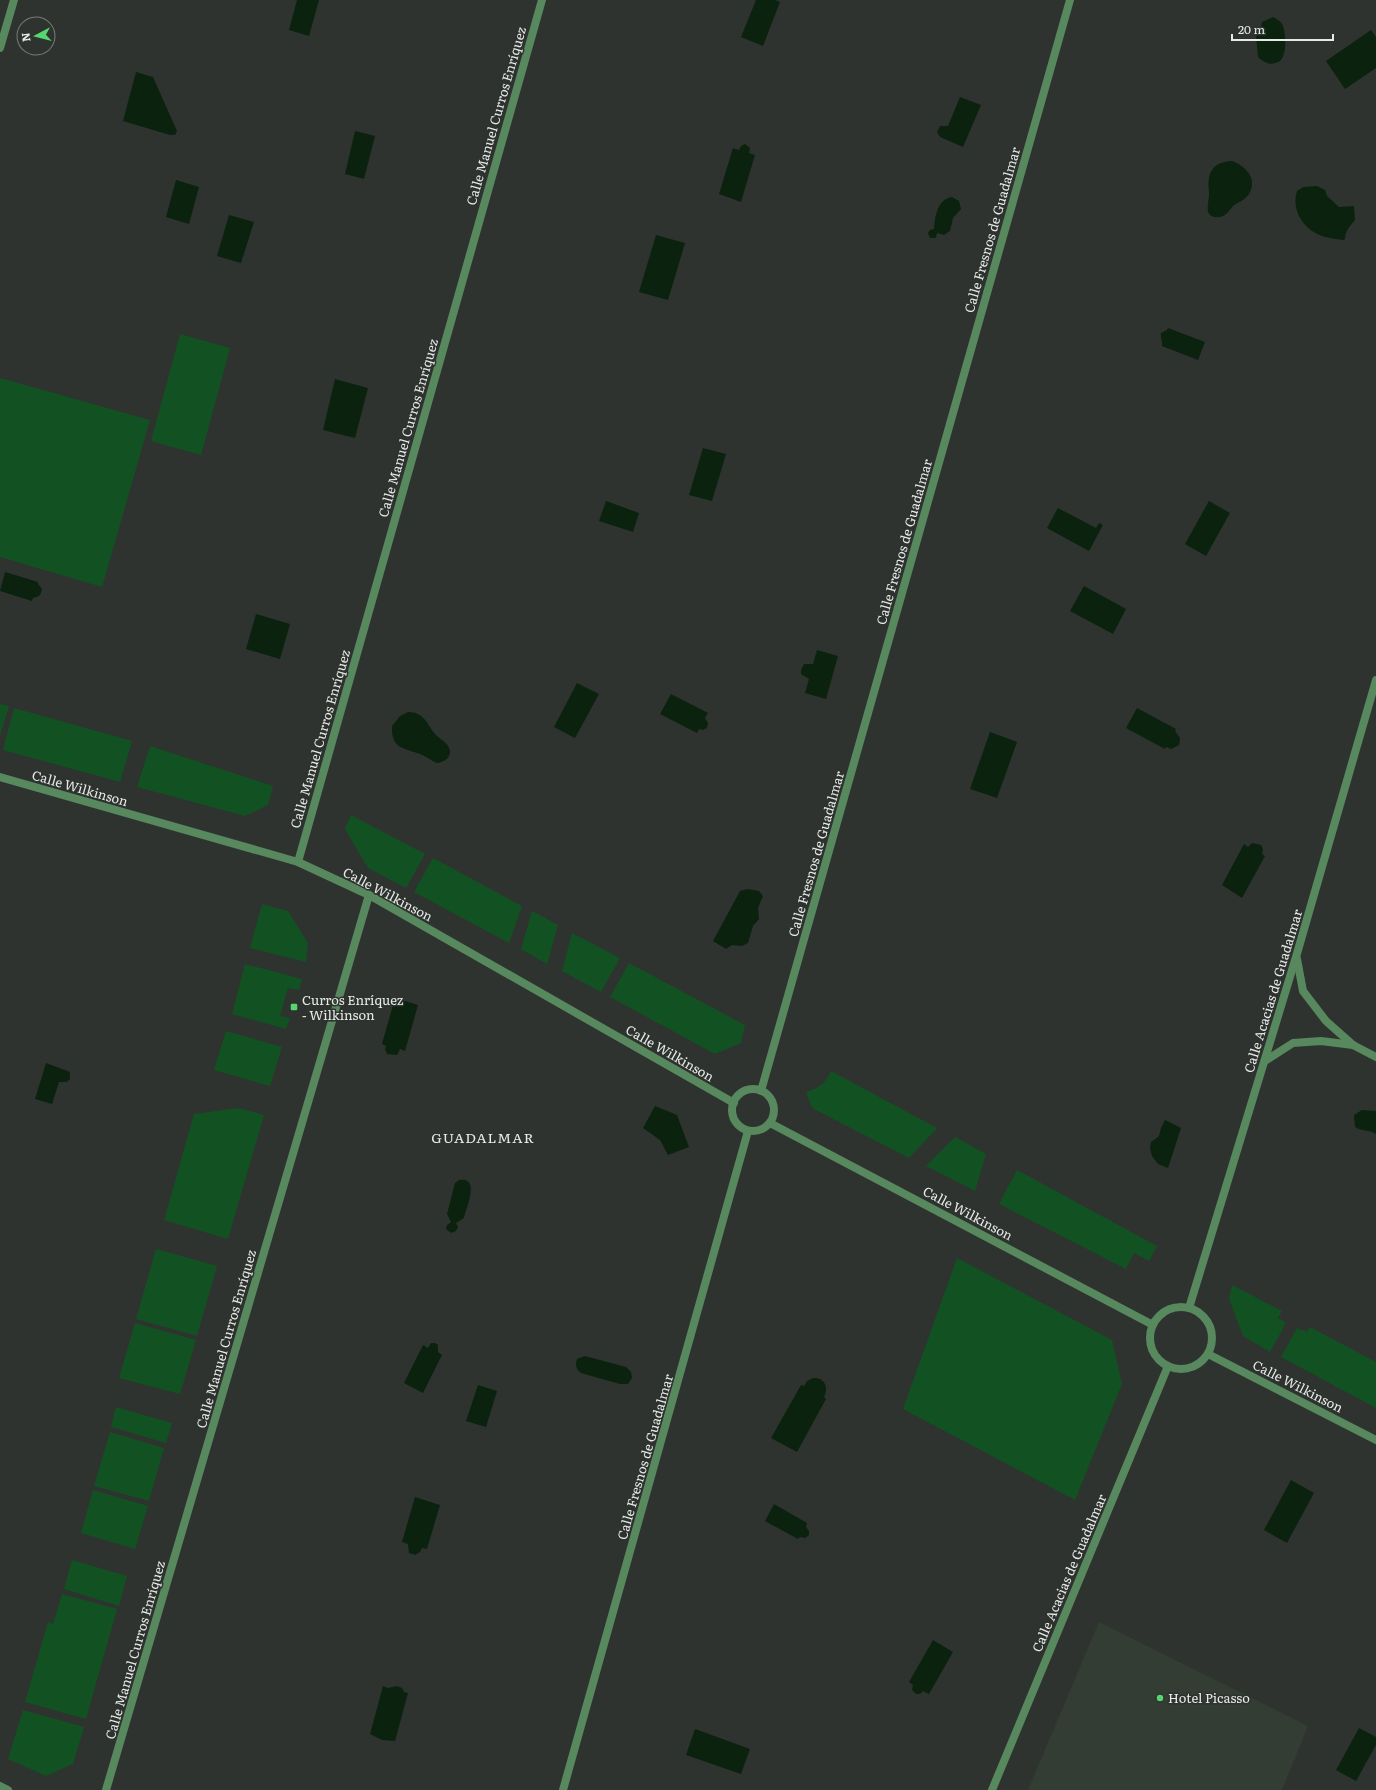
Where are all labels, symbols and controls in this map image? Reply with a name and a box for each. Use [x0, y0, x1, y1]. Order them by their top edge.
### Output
north arrow [16, 16, 56, 56]
scale bar [1232, 16, 1333, 42]
text: 20 m [1238, 20, 1265, 38]
street label: Calle Manuel Curros Enríquez [461, 24, 530, 207]
text: N [17, 32, 34, 43]
street label: Calle Fresnos de Guadalmar [959, 144, 1025, 315]
street label: Calle Manuel Curros Enríquez [373, 336, 442, 519]
street label: Calle Fresnos de Guadalmar [871, 456, 937, 627]
street label: Calle Manuel Curros Enríquez [285, 647, 354, 830]
street label: Calle Wilkinson [30, 765, 131, 810]
street label: Calle Fresnos de Guadalmar [783, 768, 849, 939]
street label: Calle Wilkinson [340, 862, 437, 925]
street label: Calle Acacias de Guadalmar [1239, 906, 1307, 1075]
place label: Curros Enríquez - Wilkinson [302, 990, 403, 1024]
marker: Curros Enríquez - Wilkinson [289, 1002, 299, 1012]
street label: Calle Wilkinson [623, 1020, 718, 1086]
district label: GUADALMAR [431, 1127, 535, 1147]
street label: Calle Wilkinson [920, 1181, 1017, 1244]
street label: Calle Manuel Curros Enríquez [191, 1247, 260, 1430]
street label: Calle Wilkinson [1250, 1355, 1347, 1417]
street label: Calle Fresnos de Guadalmar [612, 1371, 678, 1542]
street label: Calle Acacias de Guadalmar [1027, 1490, 1111, 1655]
street label: Calle Manuel Curros Enríquez [100, 1558, 169, 1741]
place label: Hotel Picasso [1168, 1688, 1250, 1707]
marker: Hotel Picasso [1155, 1693, 1165, 1703]

